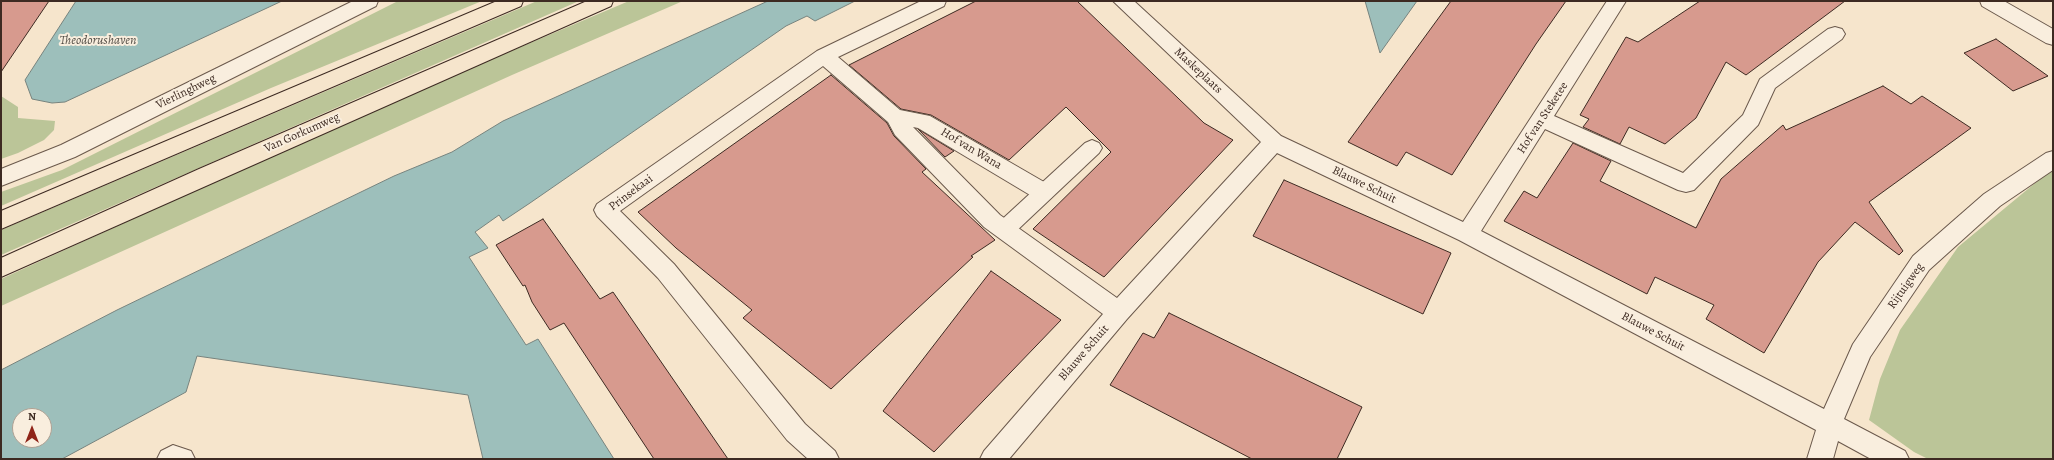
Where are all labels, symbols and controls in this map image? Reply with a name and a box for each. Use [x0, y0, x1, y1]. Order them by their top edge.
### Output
water label: Theodorushaven [60, 33, 136, 49]
street label: Maskeplaats [1171, 45, 1225, 97]
street label: Vierlinghweg [154, 71, 218, 113]
street label: Hof van Steketee [1515, 80, 1571, 156]
street label: Van Gorkumweg [262, 110, 342, 156]
street label: Hof van Wana [938, 125, 1004, 173]
street label: Blauwe Schuit [1330, 163, 1398, 207]
street label: Prinsekaai [606, 172, 656, 214]
street label: Rijtuigweg [1885, 260, 1927, 312]
street label: Blauwe Schuit [1619, 309, 1687, 355]
street label: Blauwe Schuit [1056, 322, 1112, 384]
north arrow [12, 408, 52, 448]
text: N [28, 409, 36, 424]

